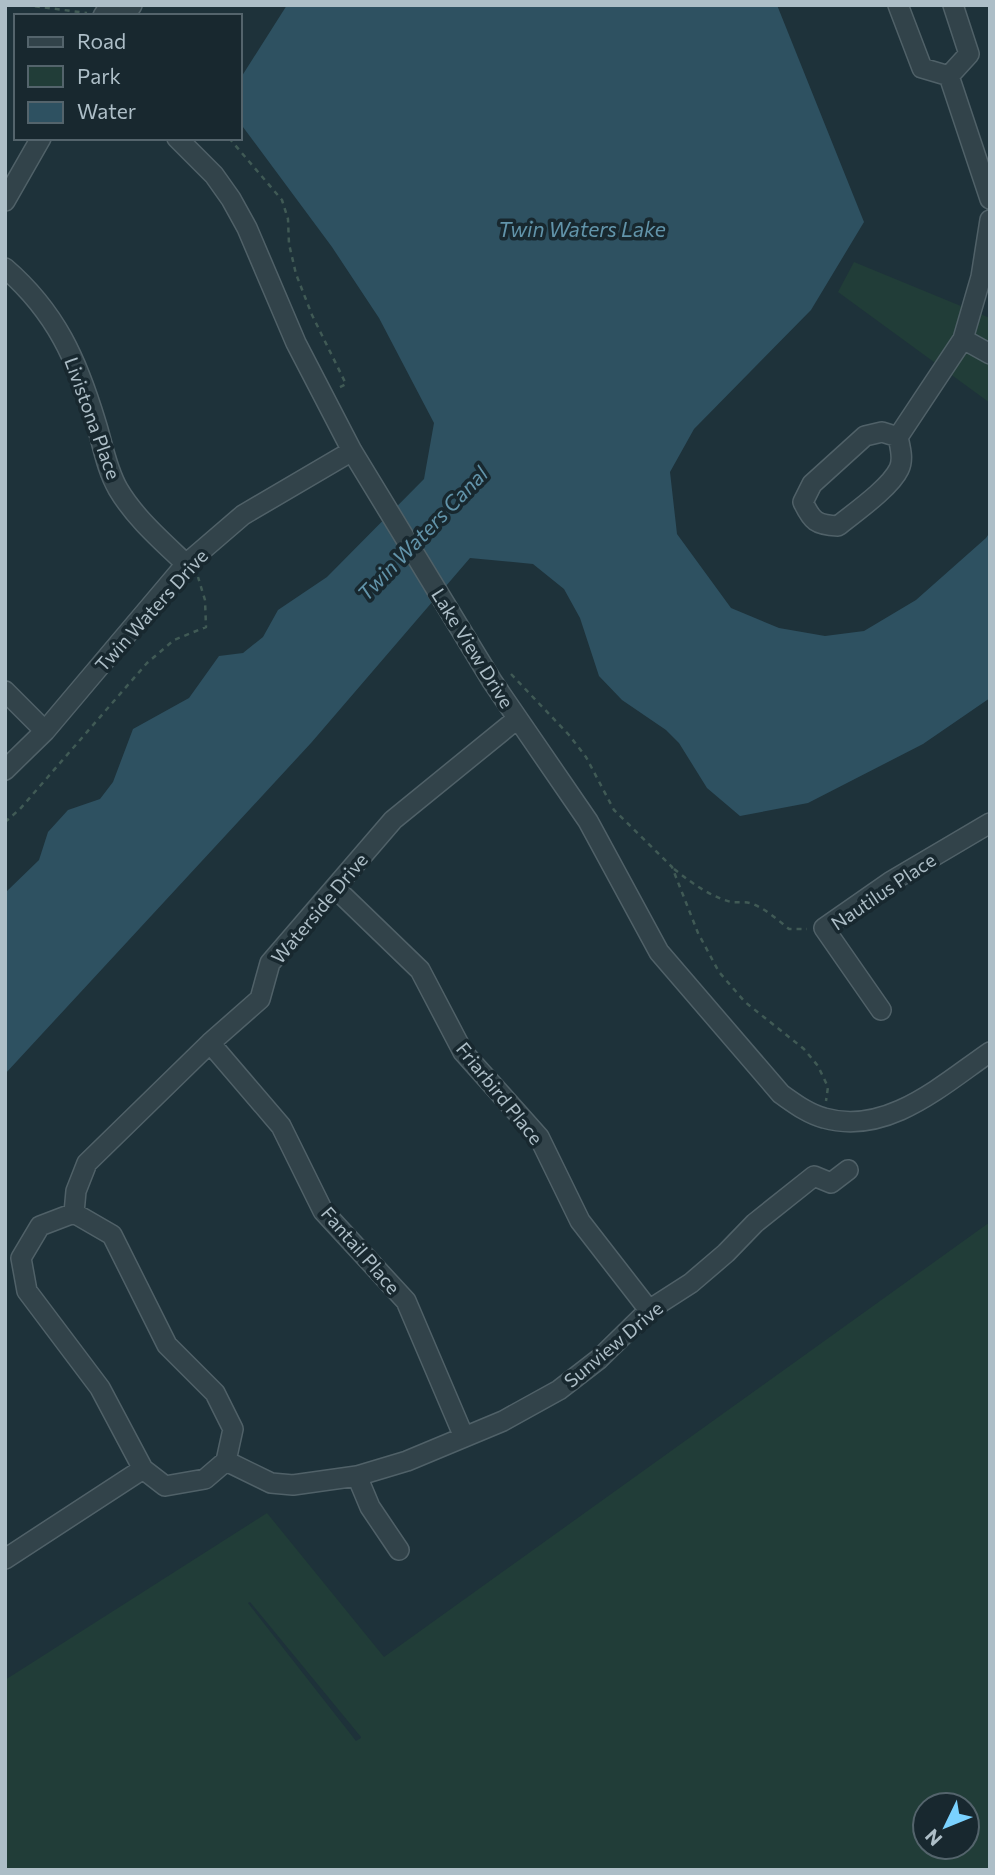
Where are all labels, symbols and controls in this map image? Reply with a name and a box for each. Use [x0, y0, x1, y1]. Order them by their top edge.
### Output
legend [14, 14, 242, 140]
text: Road [77, 28, 126, 53]
text: Park [77, 63, 121, 88]
text: Water [77, 98, 136, 123]
water label: Twin Waters Lake [498, 216, 666, 241]
street label: Livistona Place [60, 354, 126, 482]
water label: Twin Waters Canal [352, 460, 493, 605]
street label: Twin Waters Drive [90, 544, 212, 676]
street label: Lake View Drive [427, 584, 519, 712]
street label: Waterside Drive [266, 848, 372, 968]
street label: Nautilus Place [826, 848, 940, 934]
street label: Friarbird Place [452, 1037, 548, 1149]
street label: Fantail Place [317, 1202, 405, 1298]
street label: Sunview Drive [559, 1296, 667, 1392]
north arrow [911, 1791, 981, 1861]
text: N [920, 1825, 946, 1851]

